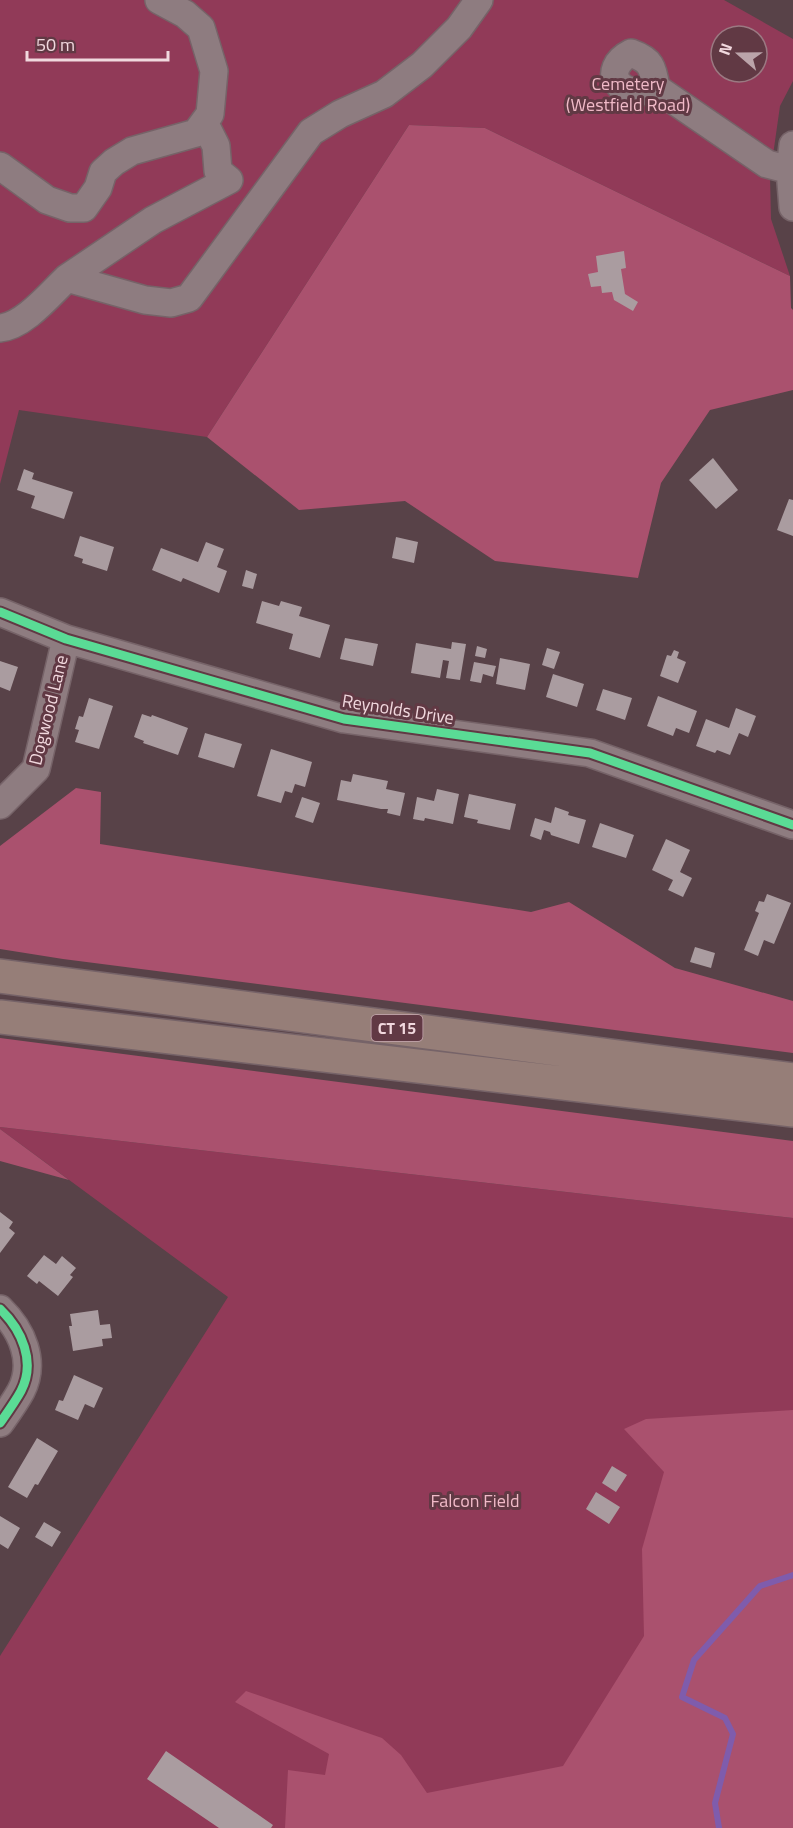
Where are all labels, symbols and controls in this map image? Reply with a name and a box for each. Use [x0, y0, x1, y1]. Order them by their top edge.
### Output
scale bar [27, 24, 168, 62]
north arrow [709, 24, 769, 84]
text: 50 m [36, 31, 75, 58]
text: N [712, 40, 738, 58]
park label: Cemetery (Westfield Road) [566, 70, 690, 118]
street label: Dogwood Lane [21, 652, 75, 768]
street label: Reynolds Drive [340, 687, 456, 731]
road number: CT 15 [372, 1015, 422, 1041]
park label: Falcon Field [430, 1487, 520, 1514]

